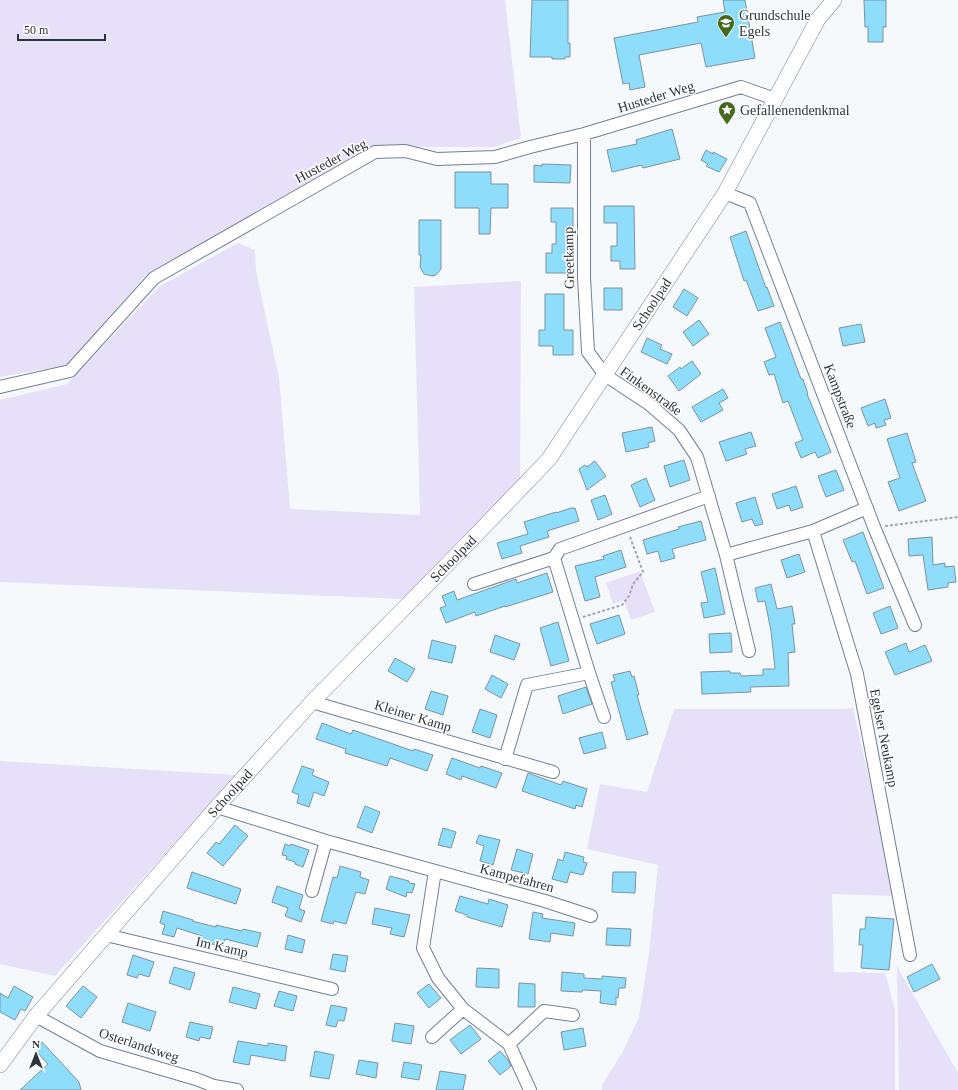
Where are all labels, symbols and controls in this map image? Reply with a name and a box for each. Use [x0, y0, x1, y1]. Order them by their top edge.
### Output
place label: Grundschule Egels [739, 8, 811, 39]
school or university icon: Grundschule Egels [716, 13, 736, 38]
scale bar [18, 16, 105, 42]
text: 50 m [24, 23, 49, 37]
street label: Husteder Weg [616, 78, 696, 116]
place icon: Gefallenendenkmal [717, 100, 737, 125]
place label: Gefallenendenkmal [740, 103, 850, 118]
street label: Husteder Weg [293, 136, 369, 186]
street label: Greetkamp [561, 227, 577, 289]
street label: Schoolpad [629, 275, 674, 333]
street label: Kampstraße [821, 362, 859, 430]
street label: Finkenstraße [617, 364, 685, 418]
street label: Schoolpad [427, 532, 479, 585]
street label: Egelser Neukamp [867, 688, 901, 788]
street label: Kleiner Kamp [373, 697, 453, 735]
street label: Schoolpad [204, 766, 255, 820]
street label: Kampefahren [478, 861, 556, 895]
street label: Im Kamp [194, 934, 250, 960]
street label: Osterlandsweg [97, 1025, 181, 1065]
north arrow [16, 1034, 56, 1074]
text: N [32, 1038, 40, 1050]

